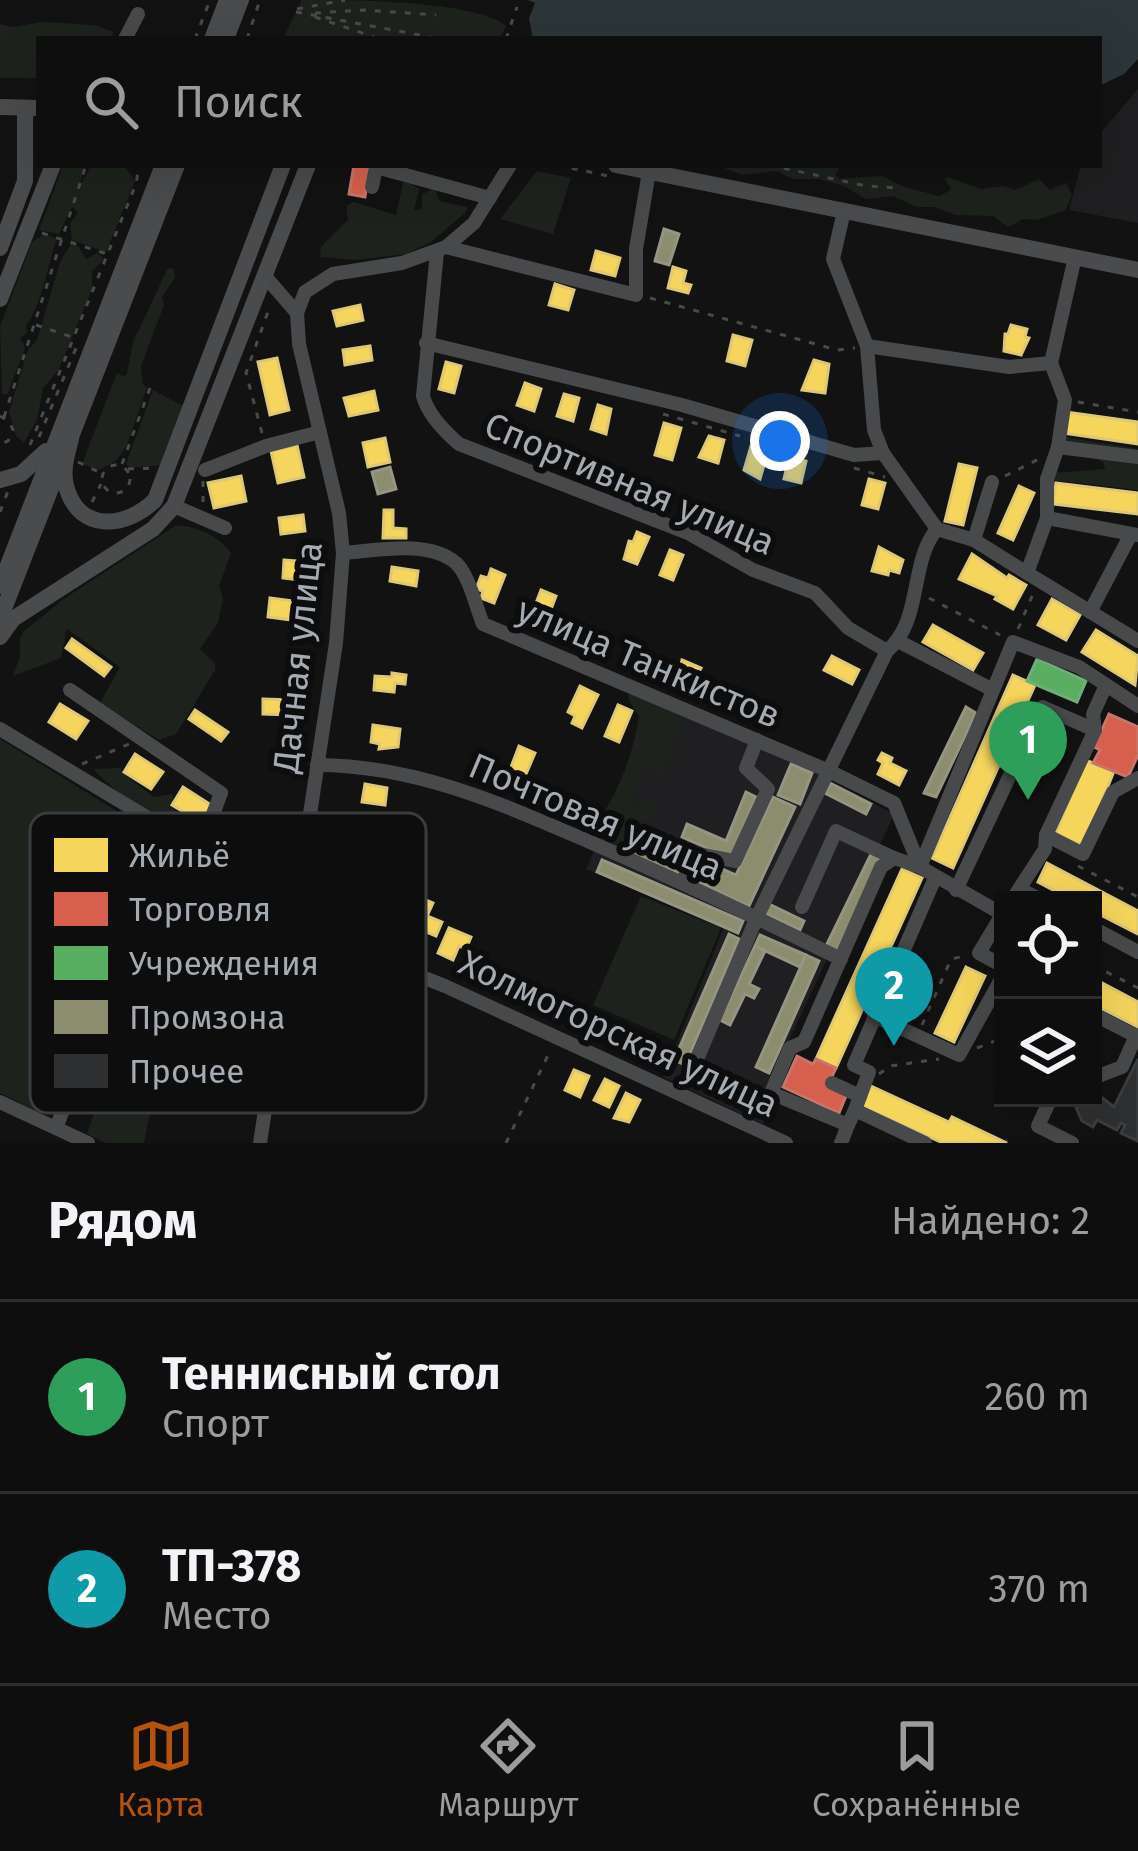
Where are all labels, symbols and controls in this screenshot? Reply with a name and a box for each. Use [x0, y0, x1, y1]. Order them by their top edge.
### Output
search box [36, 36, 1102, 168]
icon: search [78, 69, 144, 135]
text: Поиск [174, 75, 303, 129]
street label: Спортивная улица [478, 403, 781, 565]
your location [750, 411, 810, 471]
street label: Дачная улица [264, 539, 332, 776]
street label: улица Танкистов [510, 588, 787, 738]
pin: 1 [989, 701, 1067, 800]
street label: Почтовая улица [462, 744, 729, 890]
legend [30, 813, 426, 1113]
text: Жильё [129, 836, 230, 876]
text: Торговля [129, 890, 271, 930]
map controls [994, 891, 1102, 1107]
button: locate [994, 891, 1102, 999]
street label: Холмогорская улица [452, 941, 785, 1127]
text: Учреждения [129, 944, 319, 984]
pin: 2 [855, 947, 933, 1046]
text: Промзона [129, 998, 285, 1038]
button: layers [994, 999, 1102, 1107]
text: Прочее [129, 1052, 244, 1092]
text: Рядом [48, 1190, 197, 1252]
text: Найдено: 2 [891, 1198, 1090, 1244]
text: Теннисный стол [162, 1347, 501, 1401]
text: 1 [78, 1374, 96, 1420]
text: 260 m [984, 1374, 1090, 1420]
text: Спорт [162, 1401, 269, 1447]
text: ТП-378 [162, 1539, 301, 1593]
text: 2 [77, 1566, 97, 1612]
text: 370 m [988, 1566, 1090, 1612]
text: Место [162, 1593, 272, 1639]
tab: Карта [117, 1713, 204, 1825]
tab: Маршрут [438, 1713, 578, 1825]
tab: Сохранённые [812, 1713, 1021, 1825]

